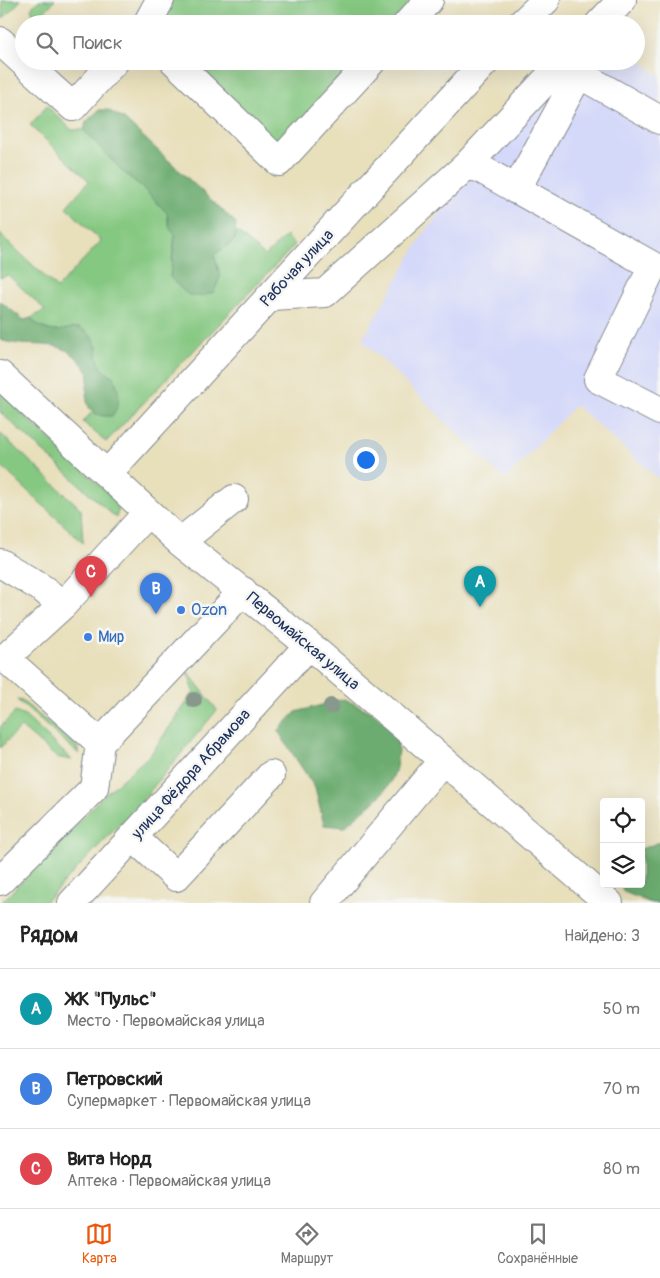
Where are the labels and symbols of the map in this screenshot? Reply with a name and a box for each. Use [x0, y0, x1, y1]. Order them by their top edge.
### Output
street label: Рабочая улица [256, 225, 338, 311]
your location [353, 447, 379, 473]
pin: C [75, 556, 107, 597]
pin: A [464, 566, 496, 607]
pin: B [140, 573, 172, 614]
street label: Первомайская улица [242, 588, 364, 694]
place label: Ozon [191, 600, 227, 620]
marker: Ozon [175, 604, 187, 616]
place label: Мир [98, 627, 124, 647]
marker: Мир [82, 631, 94, 643]
street label: улица Фёдора Абрамова [127, 705, 255, 844]

